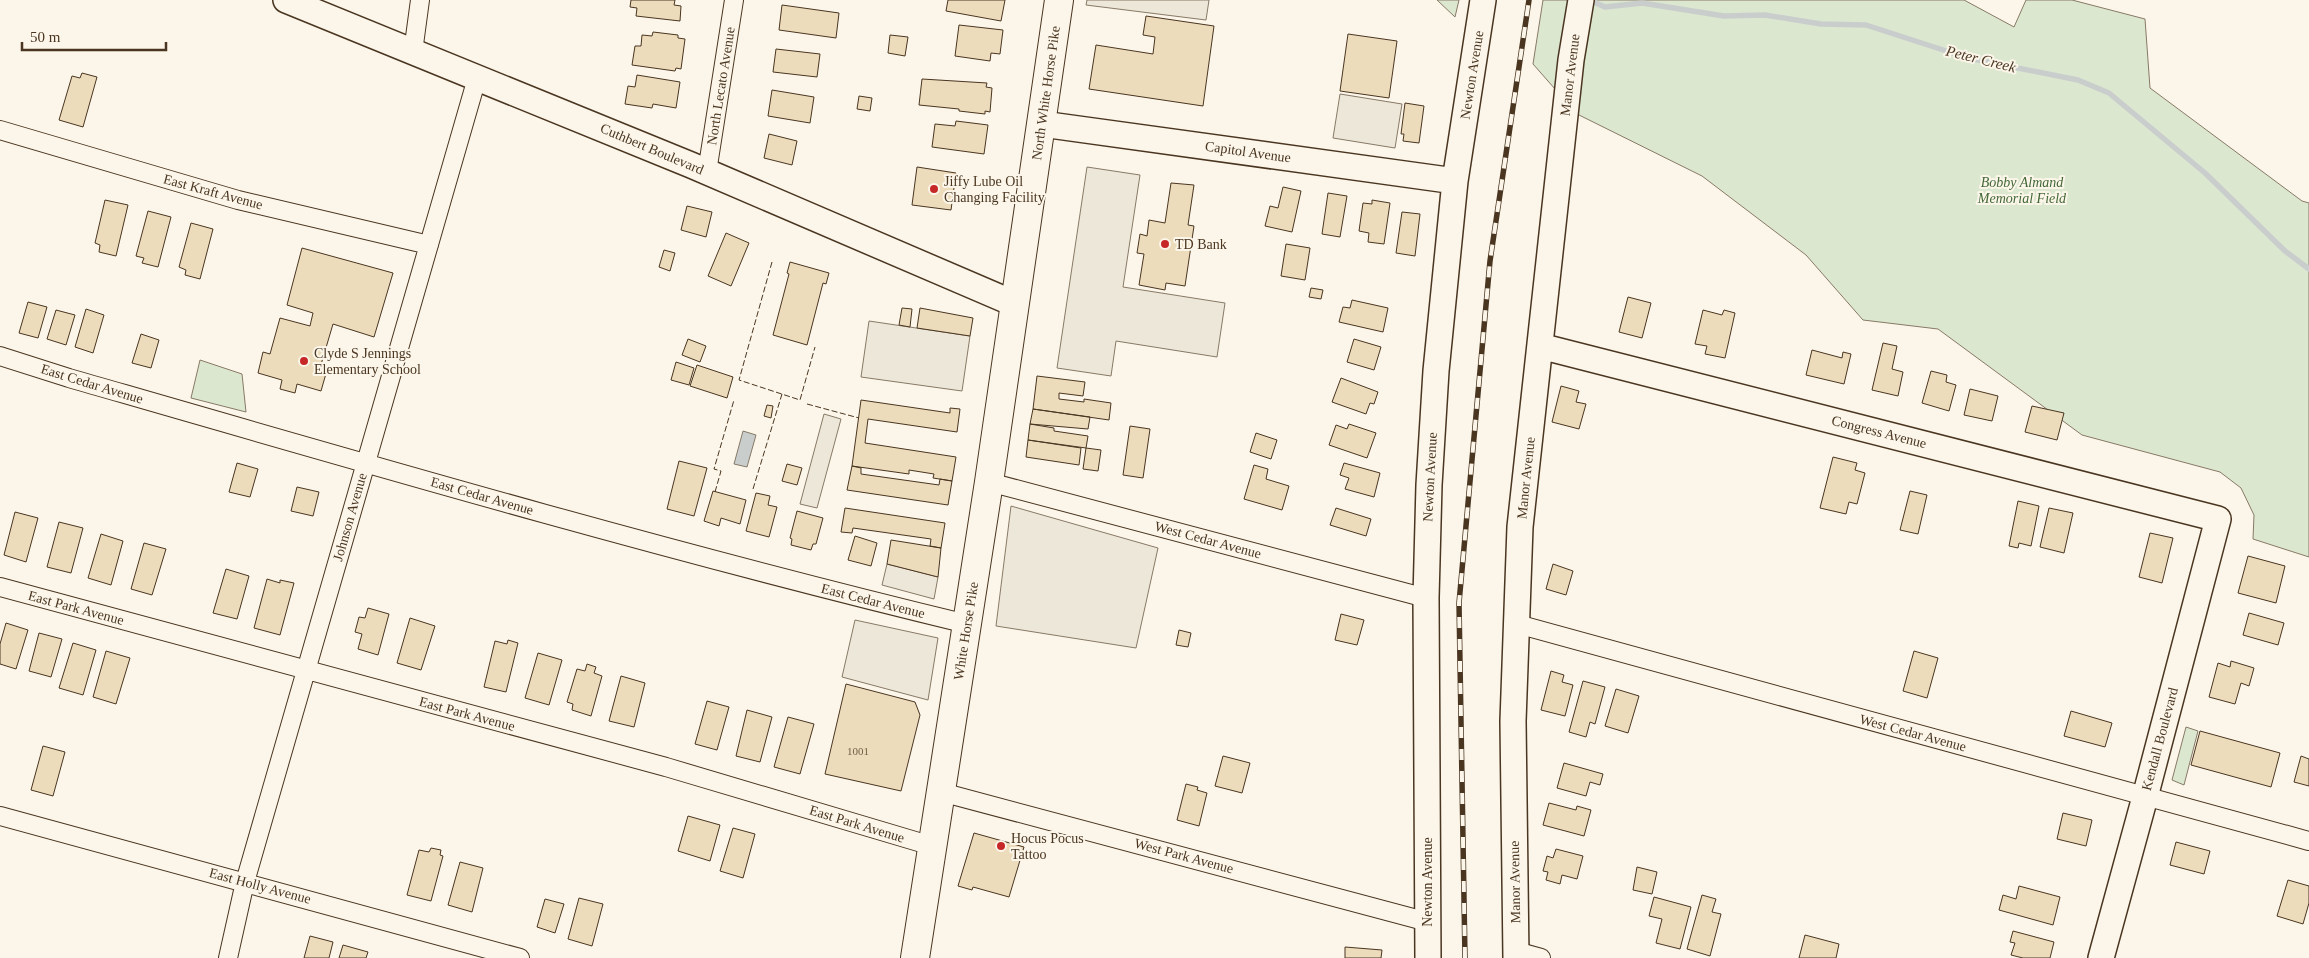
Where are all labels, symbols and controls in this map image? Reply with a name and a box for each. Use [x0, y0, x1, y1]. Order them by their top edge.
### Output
scale bar [22, 20, 166, 52]
street label: North White Horse Pike [1029, 25, 1063, 161]
street label: North Lecato Avenue [704, 26, 738, 146]
text: 50 m [30, 29, 61, 45]
street label: Newton Avenue [1458, 30, 1486, 120]
street label: Manor Avenue [1558, 33, 1582, 117]
water label: Peter Creek [1943, 42, 2018, 75]
street label: Cuthbert Boulevard [598, 120, 706, 178]
street label: Capitol Avenue [1204, 139, 1292, 165]
street label: East Kraft Avenue [162, 172, 264, 212]
place label: Jiffy Lube Oil Changing Facility [944, 174, 1045, 205]
park label: Bobby Almand Memorial Field [1977, 175, 2067, 206]
marker: Jiffy Lube Oil Changing Facility [928, 183, 940, 195]
place label: TD Bank [1175, 237, 1227, 252]
marker: TD Bank [1159, 238, 1171, 250]
place label: Clyde S Jennings Elementary School [314, 346, 421, 377]
marker: Clyde S Jennings Elementary School [298, 355, 310, 367]
street label: East Cedar Avenue [39, 361, 145, 407]
street label: Congress Avenue [1830, 413, 1928, 451]
street label: Newton Avenue [1420, 432, 1440, 522]
street label: Manor Avenue [1514, 436, 1538, 520]
street label: Johnson Avenue [330, 471, 370, 563]
street label: East Cedar Avenue [429, 474, 535, 518]
street label: West Cedar Avenue [1153, 519, 1263, 561]
street label: East Cedar Avenue [820, 581, 926, 621]
street label: White Horse Pike [951, 581, 981, 681]
street label: East Park Avenue [26, 588, 126, 628]
street label: Kendall Boulevard [2139, 686, 2181, 792]
street label: East Park Avenue [417, 694, 517, 734]
street label: West Cedar Avenue [1858, 712, 1968, 754]
house number: 1001 [847, 745, 869, 757]
street label: East Park Avenue [808, 802, 906, 846]
place label: Hocus Pocus Tattoo [1011, 831, 1084, 862]
street label: West Park Avenue [1133, 836, 1235, 876]
street label: Newton Avenue [1420, 837, 1435, 927]
marker: Hocus Pocus Tattoo [995, 840, 1007, 852]
street label: Manor Avenue [1507, 841, 1523, 923]
street label: East Holly Avenue [207, 865, 313, 907]

